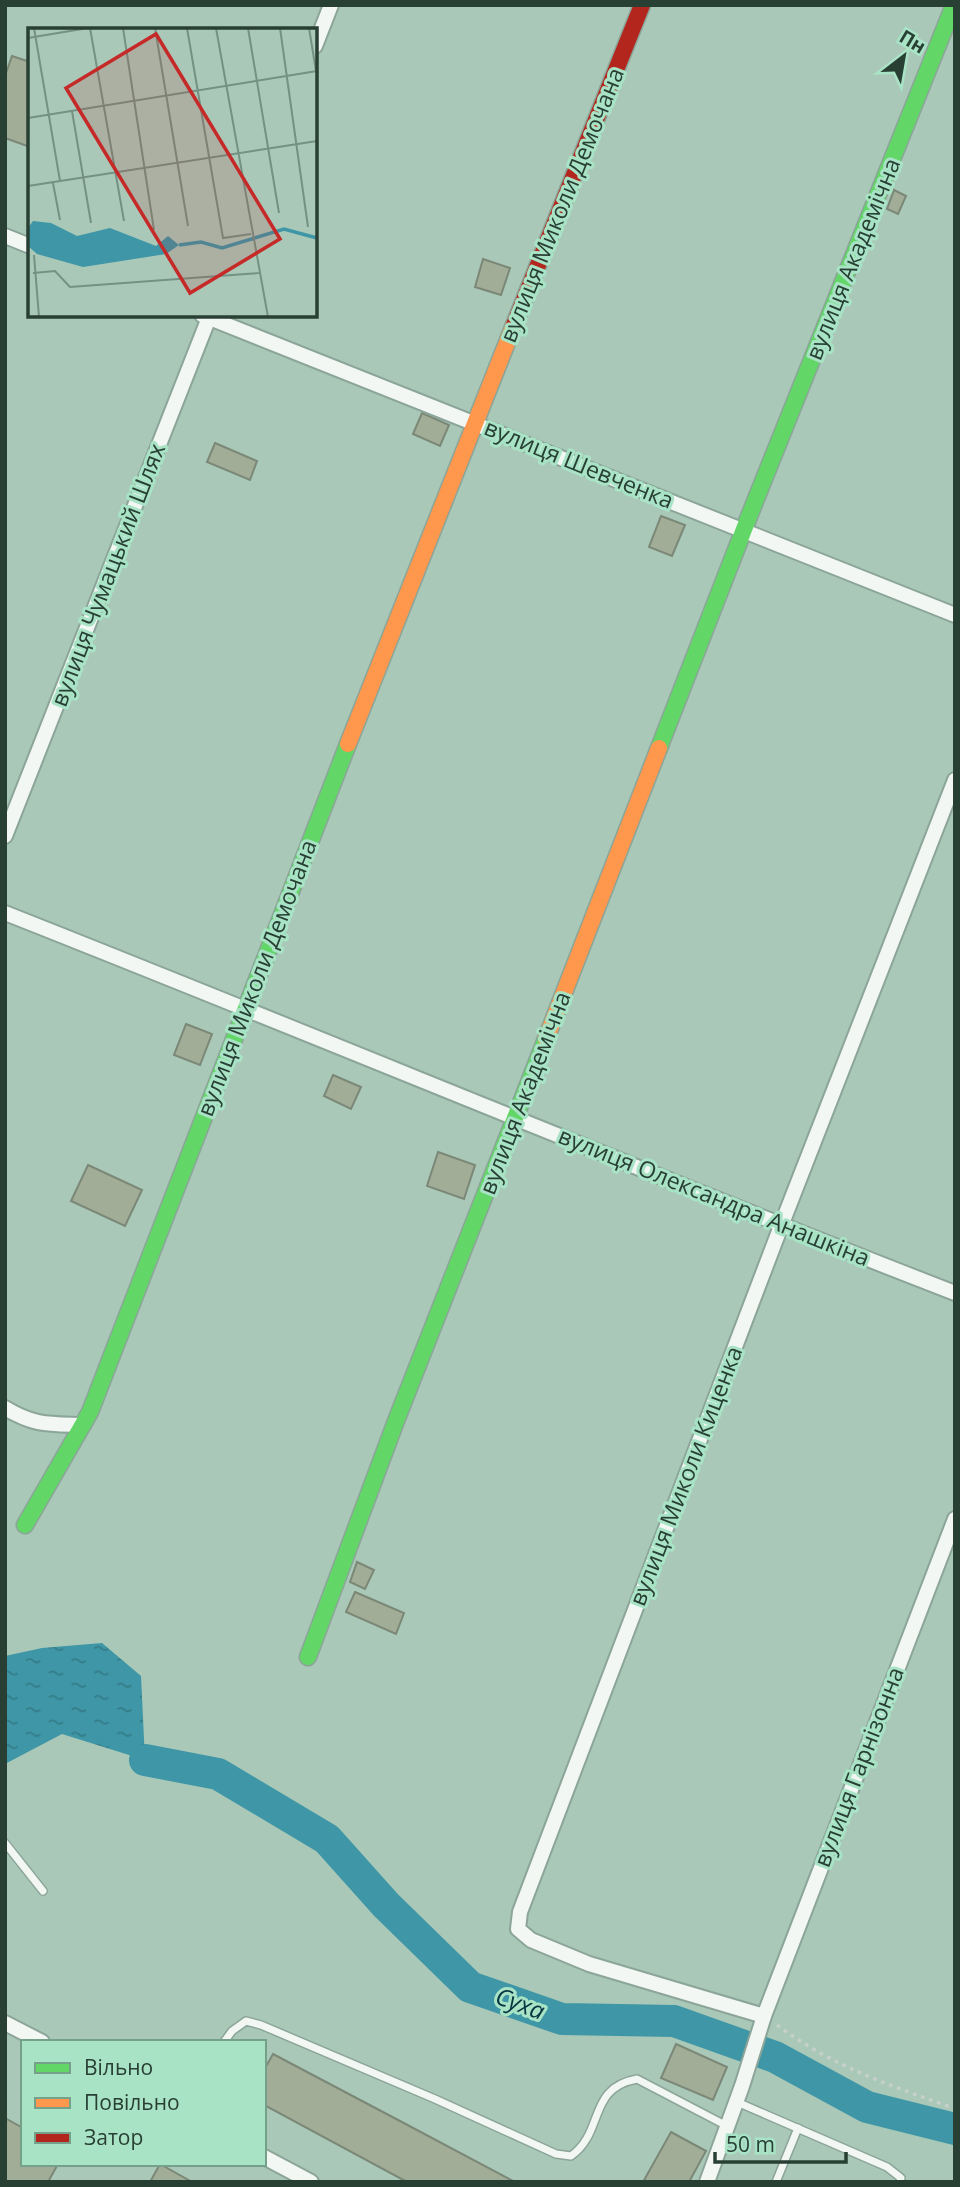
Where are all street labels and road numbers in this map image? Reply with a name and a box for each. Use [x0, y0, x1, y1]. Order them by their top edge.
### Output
street label: вулиця Миколи Демочана [491, 62, 631, 347]
street label: вулиця Академічна [797, 153, 907, 364]
street label: вулиця Шевченка [480, 410, 679, 516]
street label: вулиця Чумацький Шлях [42, 438, 172, 711]
street label: вулиця Миколи Демочана [188, 835, 324, 1121]
street label: вулиця Академічна [471, 987, 578, 1199]
street label: вулиця Олександра Анашкіна [554, 1119, 875, 1273]
street label: вулиця Миколи Киценка [621, 1341, 749, 1610]
street label: вулиця Гарнізонна [805, 1662, 911, 1871]

